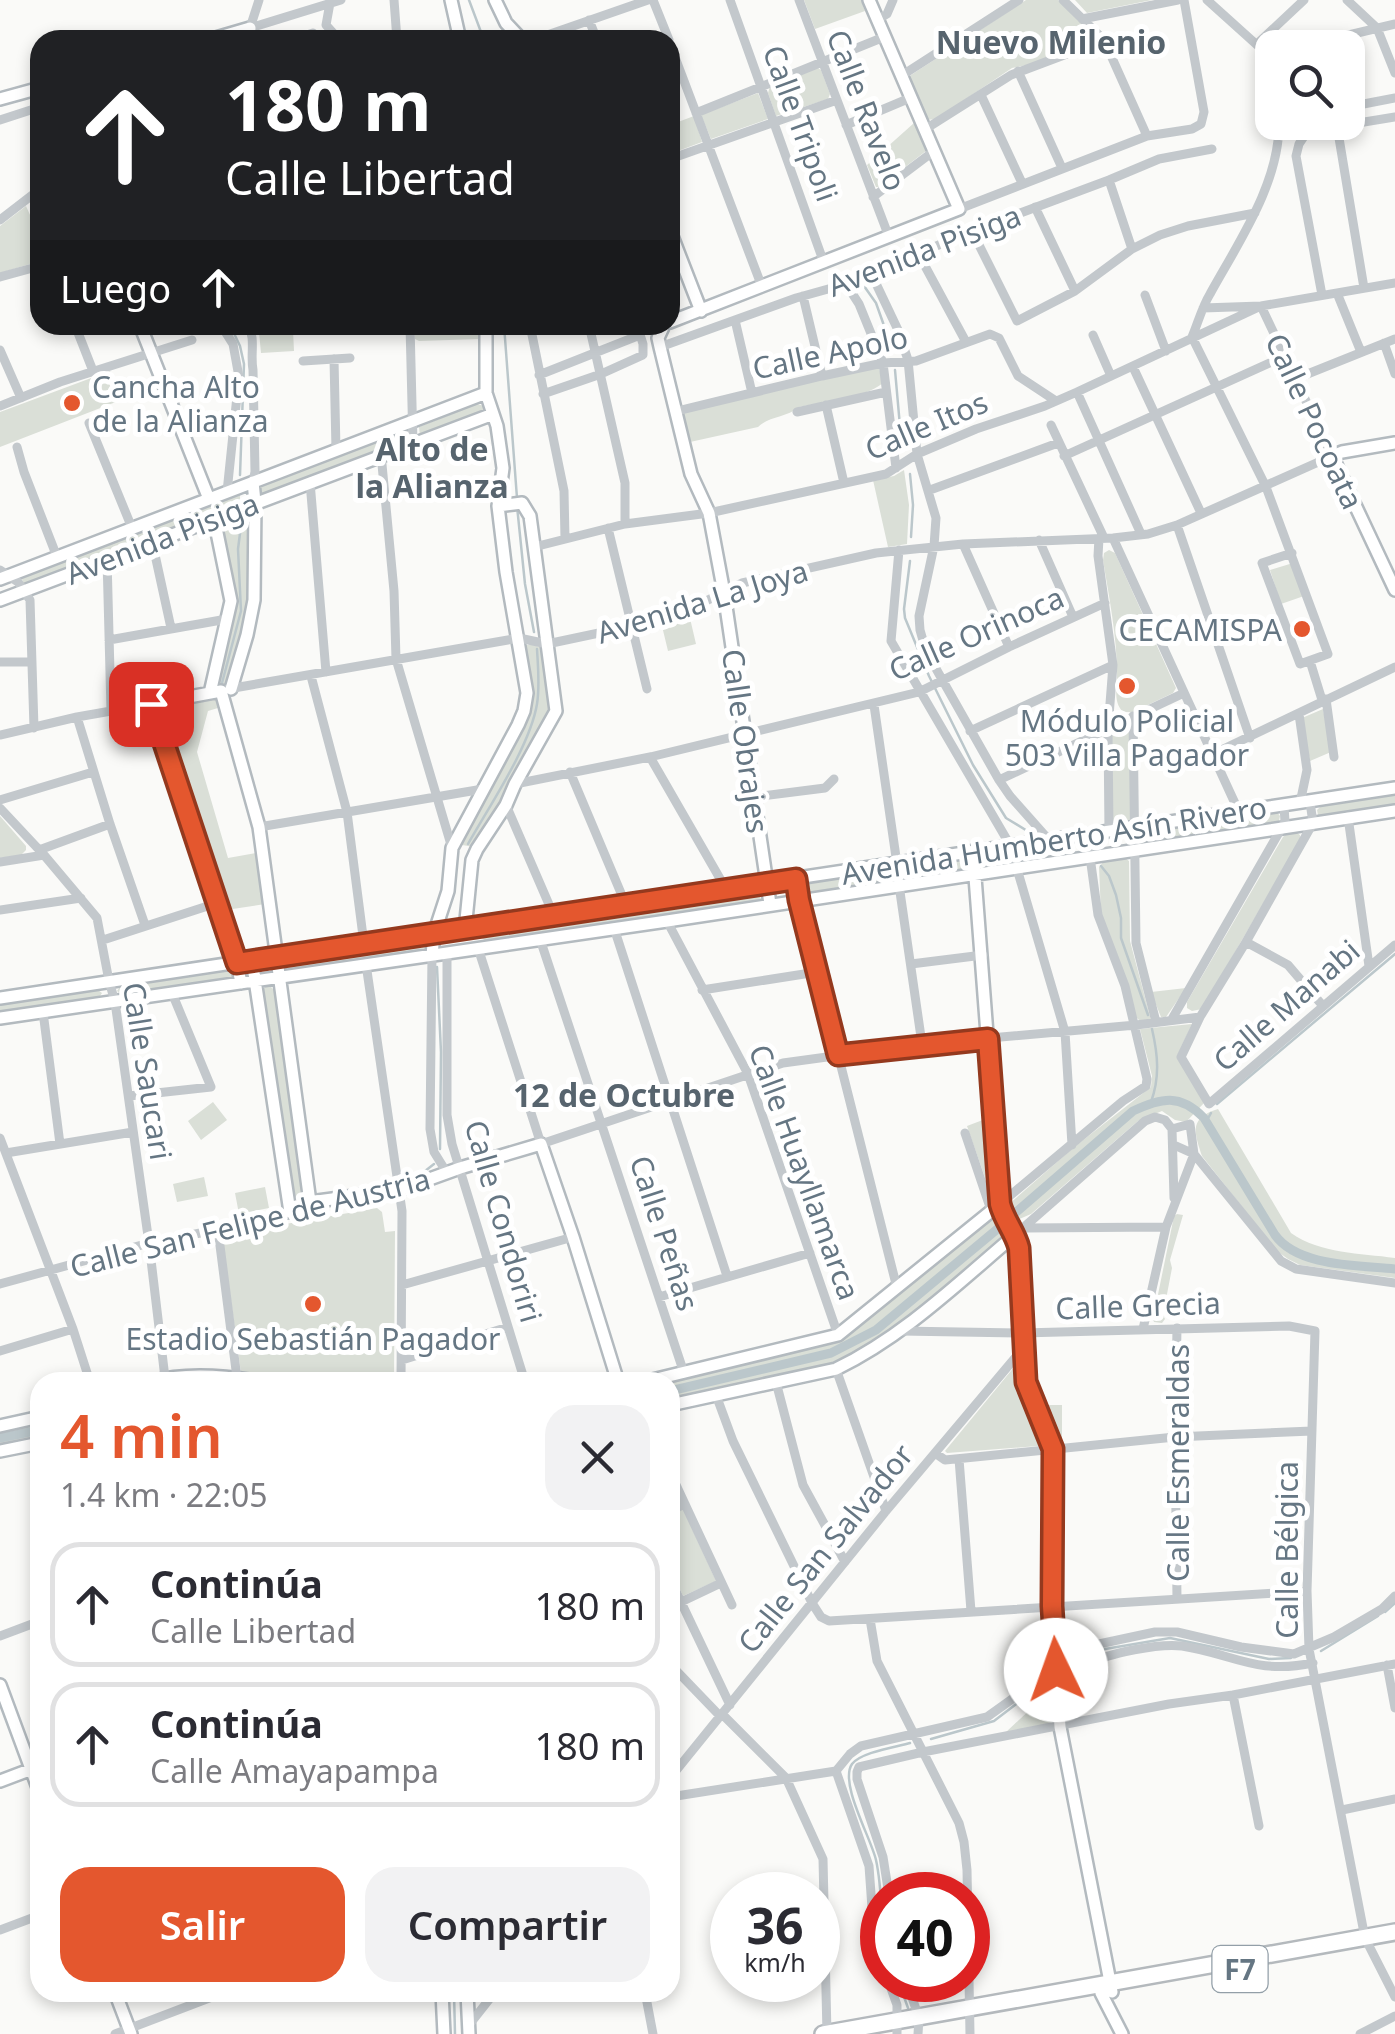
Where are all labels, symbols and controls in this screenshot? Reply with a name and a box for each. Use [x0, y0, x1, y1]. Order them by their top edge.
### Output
district label: Nuevo Milenio [936, 20, 1166, 63]
street label: Calle Ravelo [817, 24, 917, 196]
map controls [1255, 30, 1365, 140]
button: search [1255, 30, 1365, 140]
street label: Calle Tripoli [754, 39, 848, 207]
text: 180 m [225, 56, 432, 152]
icon: ahead [60, 70, 190, 200]
text: Calle Libertad [225, 147, 515, 208]
street label: Avenida Pisiga [821, 194, 1027, 306]
icon: ahead [191, 260, 246, 315]
text: Luego [60, 262, 171, 314]
street label: Calle Apolo [749, 316, 911, 388]
street label: Calle Pocoata [1256, 327, 1374, 515]
place label: Cancha Alto de la Alianza [92, 366, 269, 441]
street label: Calle Itos [858, 381, 994, 469]
marker: Cancha Alto de la Alianza [61, 392, 83, 414]
district label: Alto de la Alianza [355, 427, 509, 507]
street label: Avenida Pisiga [59, 482, 265, 594]
street label: Avenida La Joya [591, 549, 813, 653]
street label: Calle Orinoca [882, 576, 1070, 690]
place label: CECAMISPA [1119, 609, 1283, 650]
marker: CECAMISPA [1291, 618, 1313, 640]
street label: Calle Obrajes [713, 646, 779, 836]
pin [109, 662, 194, 747]
marker: Módulo Policial 503 Villa Pagador [1116, 675, 1138, 697]
icon: arrive [124, 677, 179, 732]
place label: Módulo Policial 503 Villa Pagador [1005, 700, 1249, 775]
street label: Avenida Humberto Asín Rivero [838, 786, 1270, 894]
street label: Calle Manabi [1204, 930, 1368, 1080]
street label: Calle Saucari [114, 979, 182, 1163]
street label: Calle Huayllamarca [740, 1039, 870, 1305]
district label: 12 de Octubre [513, 1073, 735, 1116]
street label: Calle Condoriri [456, 1115, 552, 1327]
street label: Calle Peñas [621, 1150, 709, 1316]
street label: Calle San Felipe de Austria [66, 1157, 434, 1287]
street label: Calle Grecia [1055, 1282, 1221, 1328]
marker: Estadio Sebastián Pagador [302, 1293, 324, 1315]
place label: Estadio Sebastián Pagador [126, 1318, 500, 1359]
street label: Calle Esmeraldas [1157, 1344, 1198, 1582]
text: 4 min [60, 1394, 223, 1476]
button: close [545, 1405, 650, 1510]
street label: Calle San Salvador [728, 1435, 922, 1661]
street label: Calle Bélgica [1266, 1461, 1307, 1639]
text: 1.4 km · 22:05 [60, 1473, 268, 1516]
text: Continúa [150, 1557, 323, 1609]
icon: ahead [65, 1577, 120, 1632]
text: 180 m [534, 1579, 645, 1631]
text: Calle Libertad [150, 1609, 356, 1652]
position arrow [1004, 1618, 1108, 1722]
text: Continúa [150, 1697, 323, 1749]
icon: ahead [65, 1717, 120, 1772]
text: 180 m [534, 1719, 645, 1771]
text: Calle Amayapampa [150, 1749, 439, 1792]
button: Salir [60, 1867, 345, 1982]
button: Compartir [365, 1867, 650, 1982]
speed limit sign: 40 [860, 1872, 990, 2002]
text: 36 [746, 1891, 804, 1959]
text: km/h [744, 1945, 806, 1979]
road number: F7 [1212, 1946, 1268, 1992]

